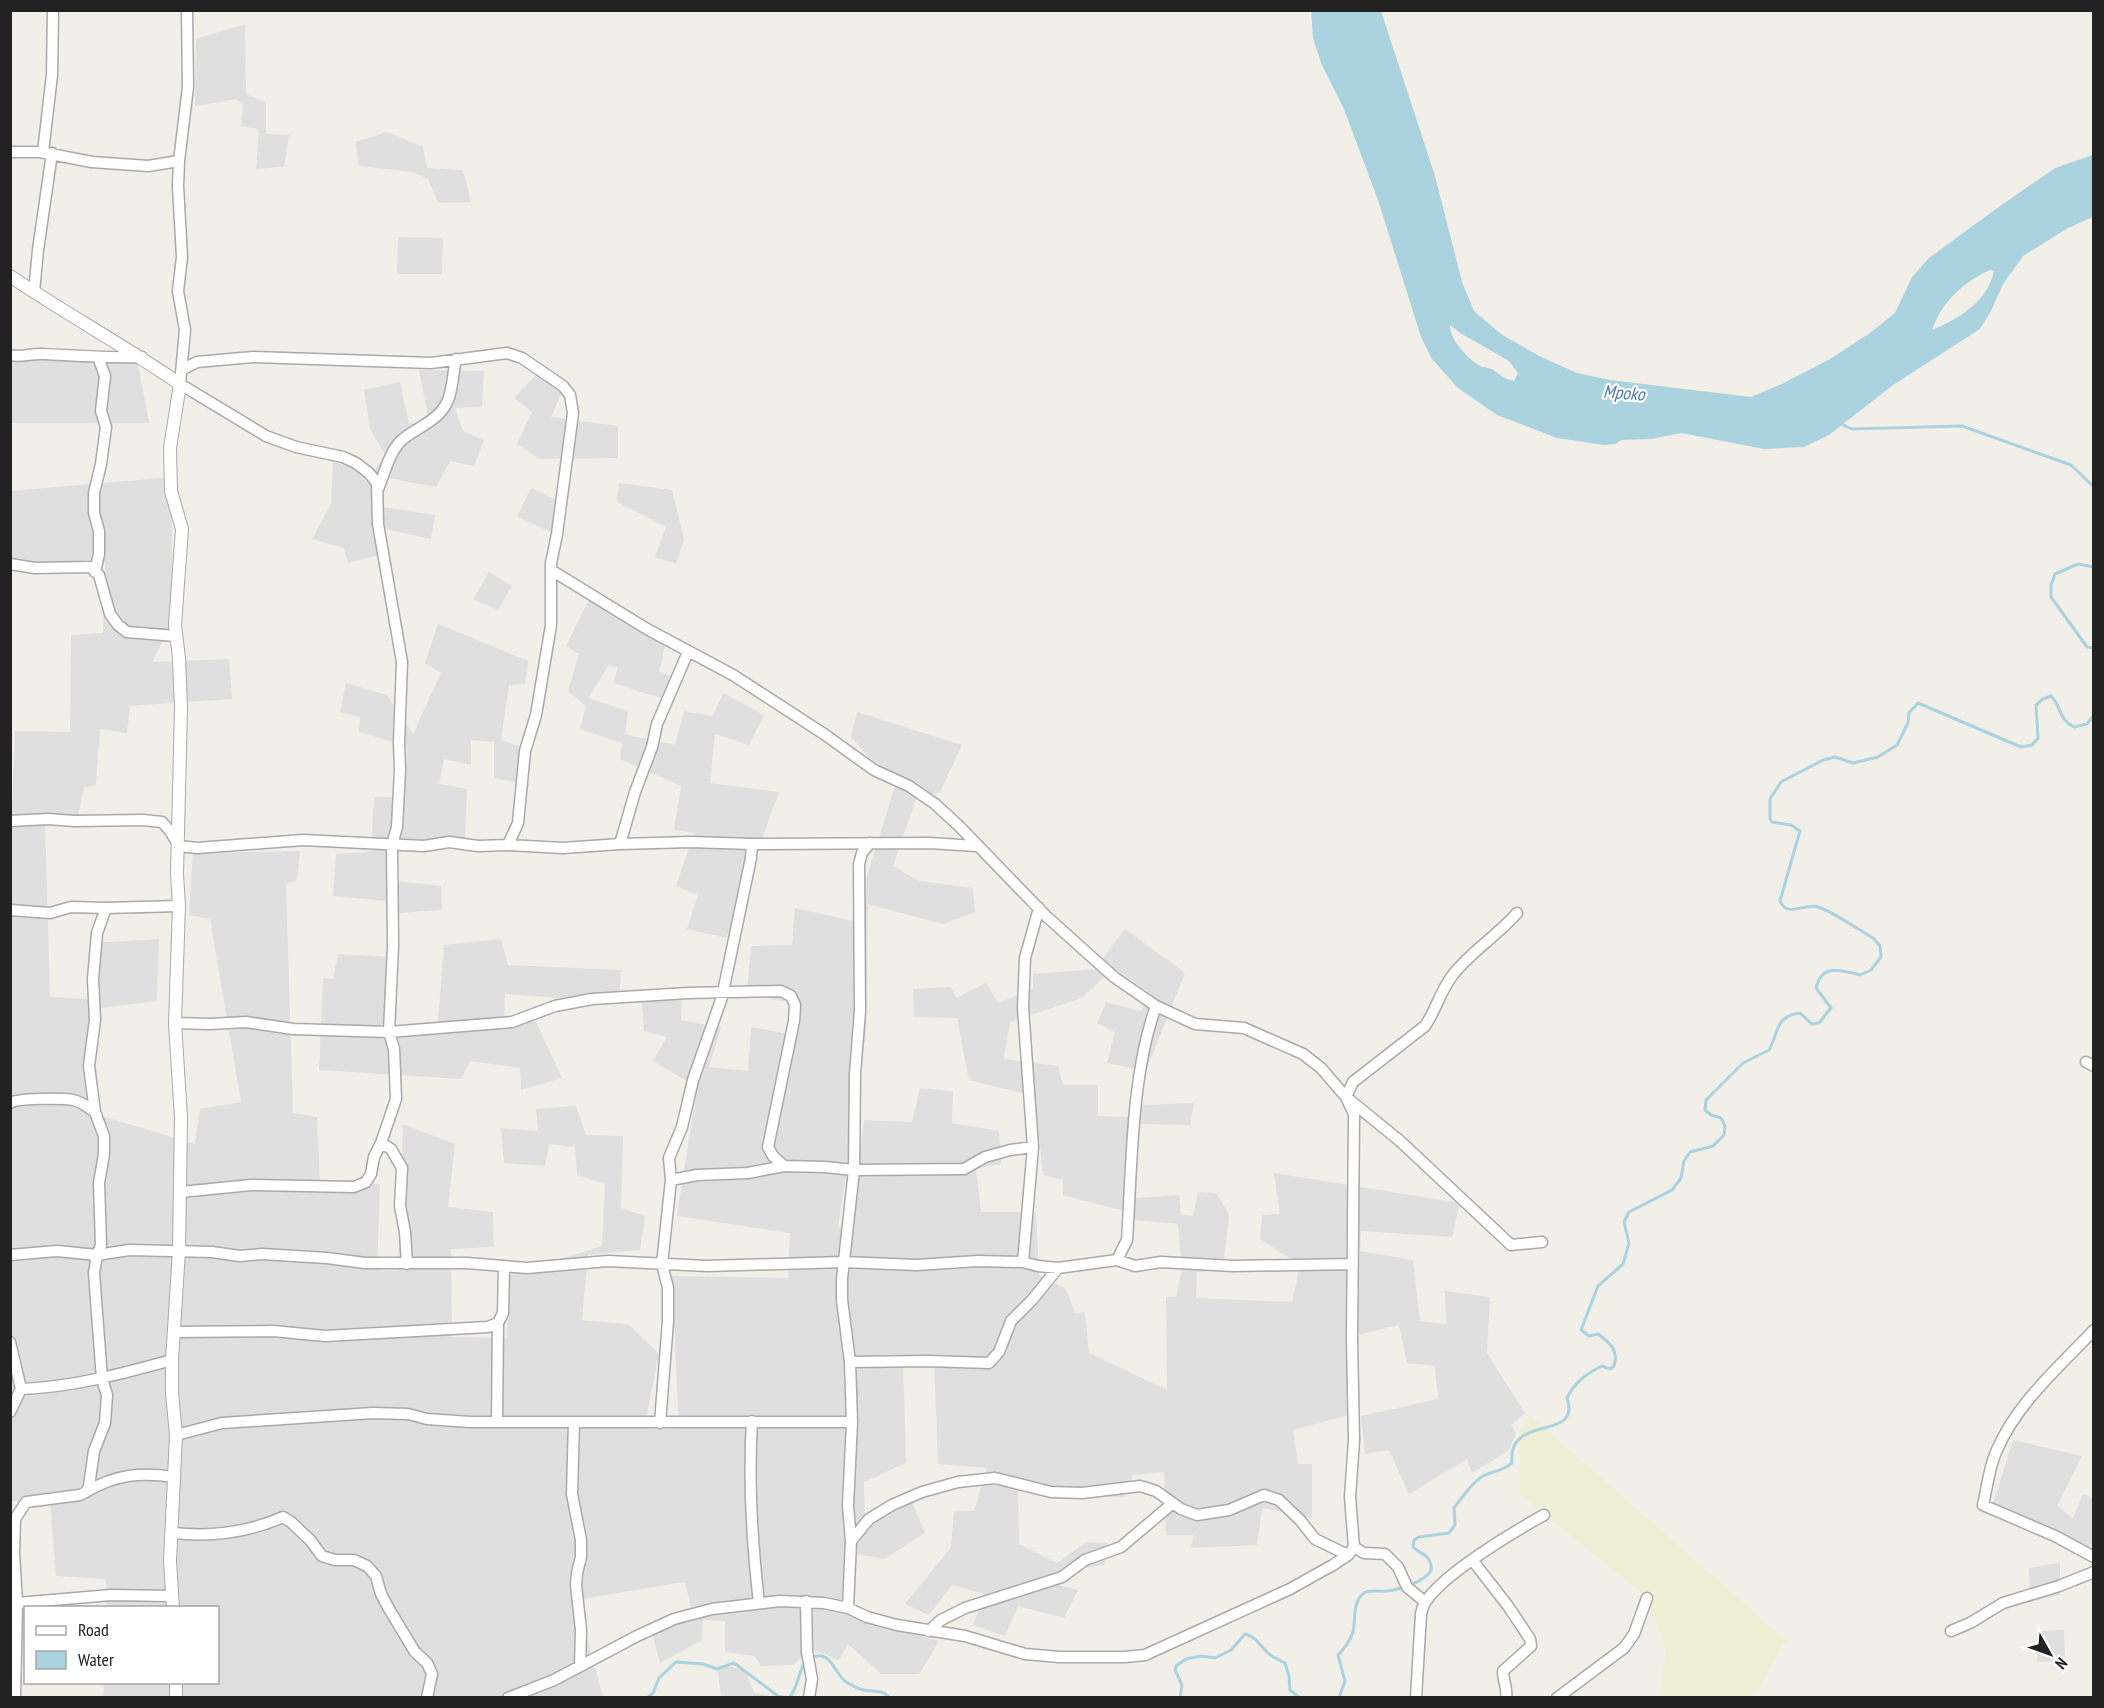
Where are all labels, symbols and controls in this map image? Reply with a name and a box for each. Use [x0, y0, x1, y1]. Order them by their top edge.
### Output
water label: Mpoko [1602, 380, 1647, 406]
legend [24, 1606, 219, 1684]
text: Road [78, 1618, 109, 1641]
north arrow [2020, 1624, 2080, 1684]
text: Water [78, 1648, 114, 1671]
text: N [2051, 1654, 2072, 1673]

